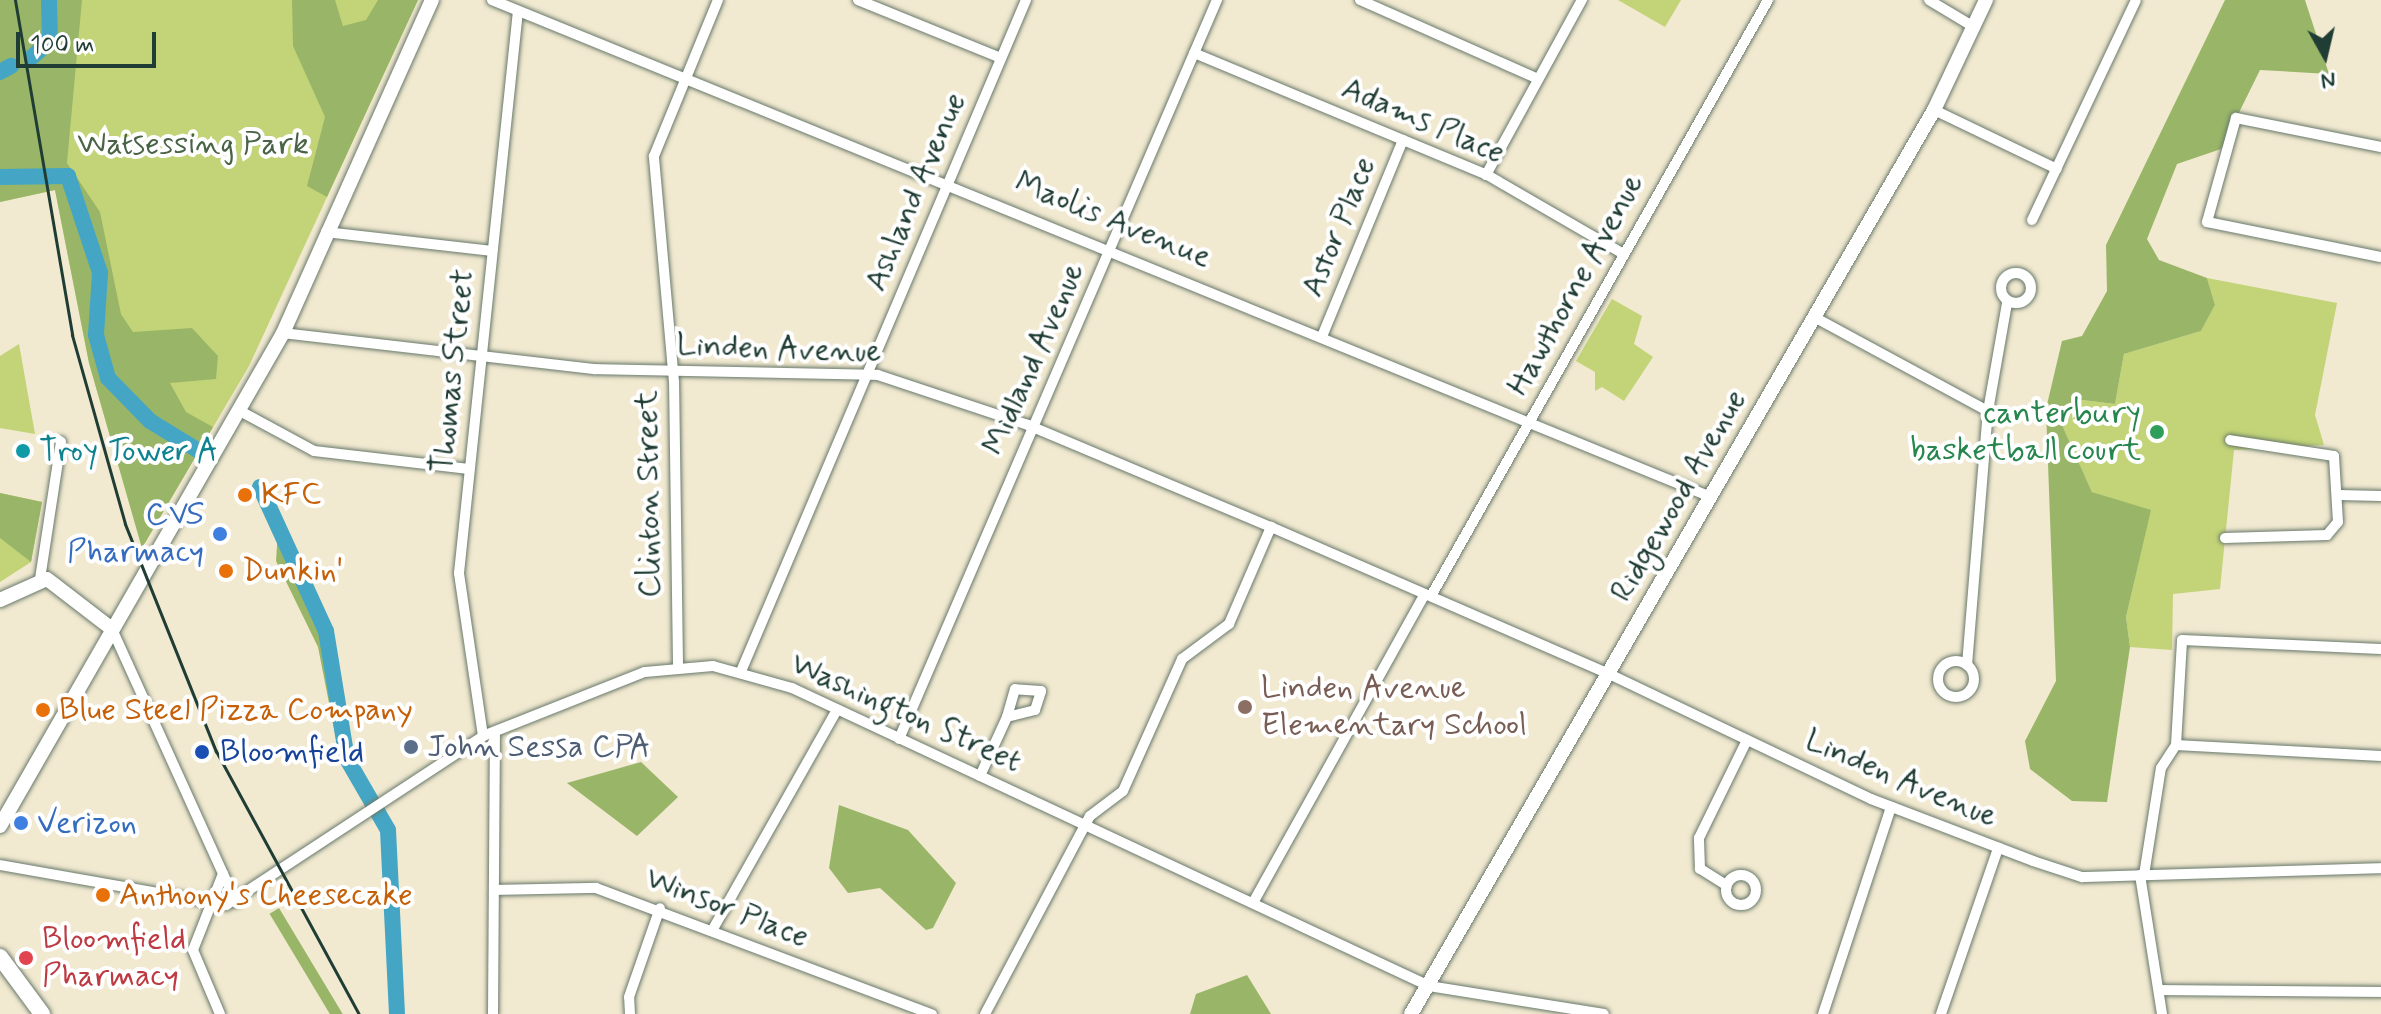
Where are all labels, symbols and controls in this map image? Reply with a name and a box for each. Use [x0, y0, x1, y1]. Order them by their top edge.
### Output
scale bar [20, 16, 160, 66]
north arrow [2285, 16, 2365, 96]
text: 100 m [30, 30, 94, 61]
text: N [2319, 65, 2338, 95]
street label: Adams Place [1336, 69, 1510, 173]
street label: Ashland Avenue [856, 85, 976, 299]
park label: Watsessing Park [78, 125, 308, 163]
street label: Astor Place [1293, 151, 1385, 303]
street label: Maolis Avenue [1013, 165, 1213, 275]
street label: Hawthorne Avenue [1498, 165, 1654, 405]
street label: Midland Avenue [973, 253, 1095, 465]
street label: Thomas Street [423, 268, 483, 474]
street label: Linden Avenue [678, 326, 880, 372]
street label: Ridgewood Avenue [1601, 380, 1757, 612]
street label: Clinton Street [628, 390, 670, 598]
place label: canterbury basketball court [1918, 395, 2141, 470]
marker: canterbury basketball court [2148, 423, 2166, 441]
place label: Troy Tower A [39, 432, 216, 470]
marker: Troy Tower A [14, 442, 32, 460]
place label: KFC [261, 476, 321, 514]
marker: KFC [236, 486, 254, 504]
place label: CVS Pharmacy [67, 497, 204, 572]
marker: CVS Pharmacy [211, 525, 229, 543]
place label: Dunkin' [242, 552, 344, 590]
marker: Dunkin' [217, 562, 235, 580]
street label: Washington Street [782, 644, 1030, 782]
place label: Linden Avenue Elementary School [1261, 670, 1527, 745]
place label: Blue Steel Pizza Company [59, 691, 408, 729]
marker: Linden Avenue Elementary School [1236, 698, 1254, 716]
marker: Blue Steel Pizza Company [34, 701, 52, 719]
street label: Linden Avenue [1801, 722, 2001, 836]
place label: John Sessa CPA [427, 728, 651, 766]
place label: Bloomfield [220, 733, 364, 771]
marker: John Sessa CPA [402, 738, 420, 756]
marker: Bloomfield [191, 741, 213, 763]
place label: Verizon [37, 804, 137, 842]
marker: Verizon [12, 814, 30, 832]
street label: Winsor Place [640, 859, 814, 957]
place label: Anthony's Cheesecake [119, 876, 418, 914]
marker: Anthony's Cheesecake [94, 886, 112, 904]
place label: Bloomfield Pharmacy [42, 921, 186, 996]
marker: Bloomfield Pharmacy [17, 949, 35, 967]

